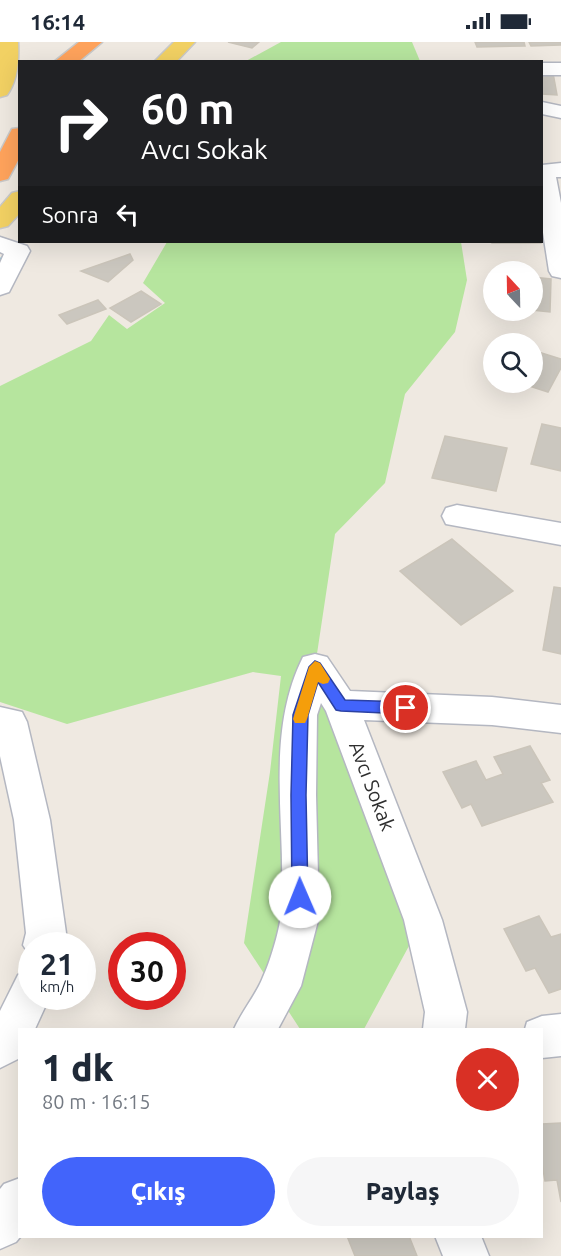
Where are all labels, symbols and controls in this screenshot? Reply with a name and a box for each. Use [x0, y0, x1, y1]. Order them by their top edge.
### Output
text: 16:14 [30, 9, 85, 34]
icon: right [42, 84, 120, 162]
text: 60 m [141, 85, 235, 132]
text: Avcı Sokak [141, 134, 268, 164]
icon: left [111, 198, 144, 231]
text: Sonra [42, 202, 99, 227]
north arrow [483, 261, 543, 321]
map controls [483, 261, 543, 393]
button: search [483, 333, 543, 393]
pin [380, 682, 431, 733]
icon: arrive [389, 691, 422, 724]
street label: Avcı Sokak [345, 738, 400, 834]
position arrow [268, 865, 332, 929]
speed limit sign: 30 [108, 932, 186, 1010]
text: 21 [40, 947, 74, 981]
text: km/h [40, 978, 74, 995]
text: 1 dk [42, 1047, 114, 1088]
button: close [456, 1048, 519, 1111]
text: 80 m · 16:15 [42, 1090, 151, 1113]
button: Çıkış [42, 1157, 275, 1226]
button: Paylaş [287, 1157, 519, 1226]

